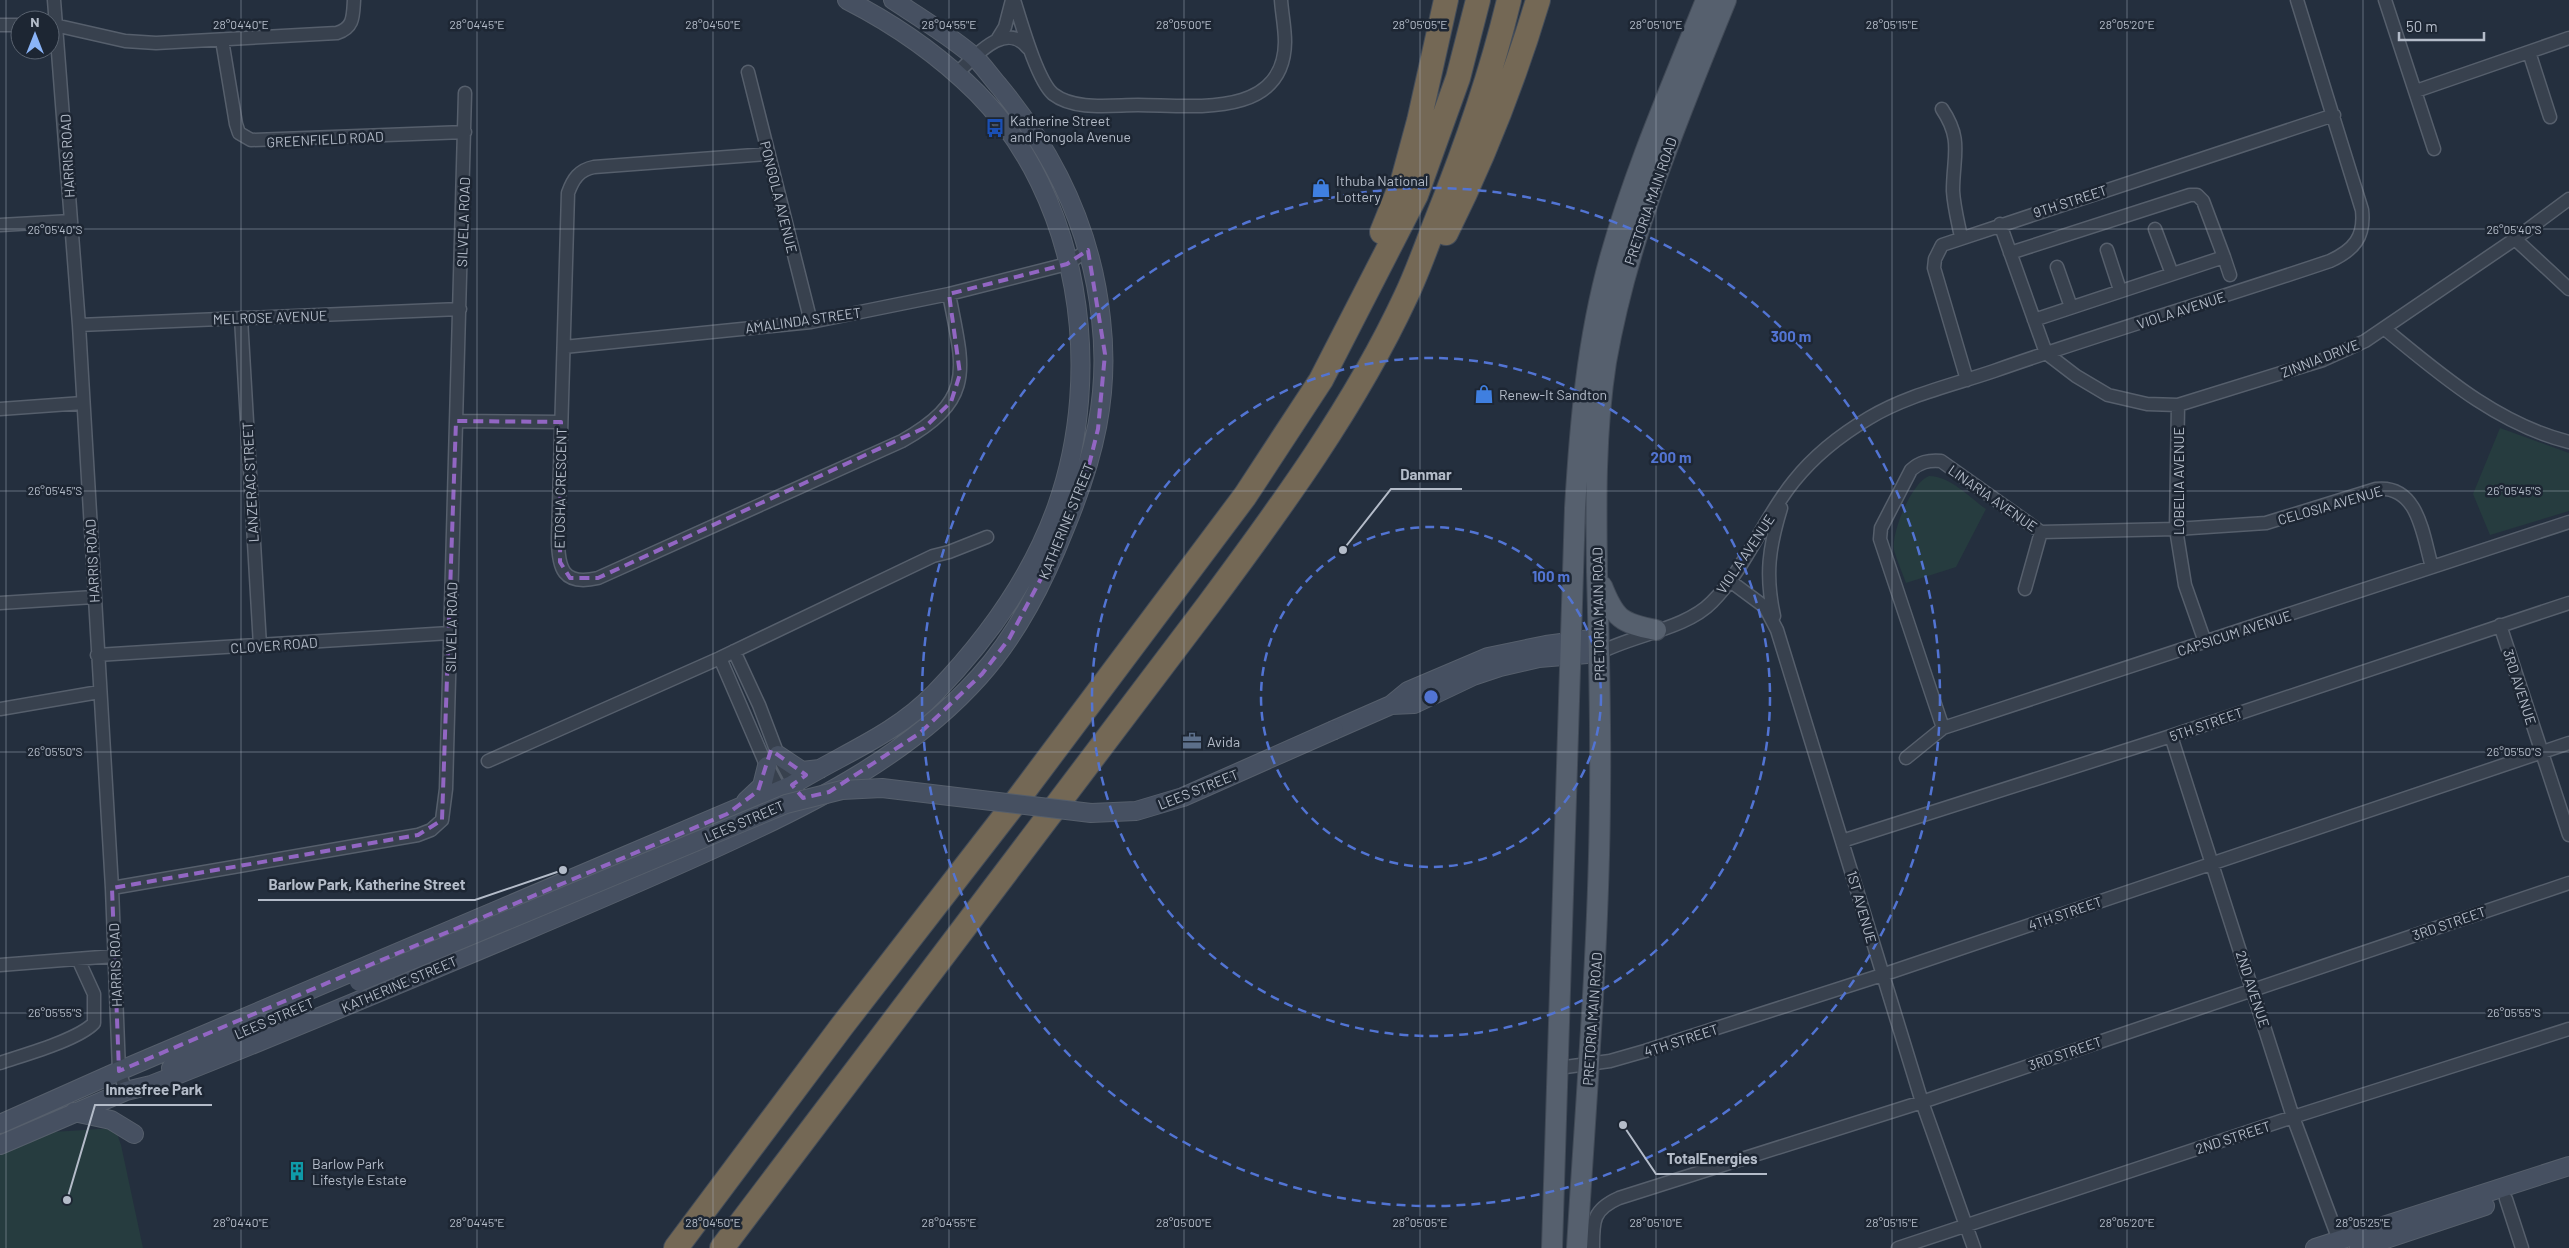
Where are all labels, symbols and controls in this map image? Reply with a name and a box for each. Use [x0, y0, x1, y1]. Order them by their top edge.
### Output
north arrow [10, 10, 60, 60]
scale bar [2399, 10, 2484, 42]
text: N [30, 13, 40, 30]
text: 28°04'40"E [213, 17, 269, 31]
text: 28°04'45"E [449, 17, 505, 31]
text: 28°04'50"E [685, 17, 741, 31]
text: 28°04'55"E [922, 17, 976, 31]
text: 28°05'00"E [1156, 17, 1212, 31]
text: 28°05'05"E [1392, 17, 1448, 31]
text: 28°05'10"E [1629, 17, 1683, 31]
text: 28°05'15"E [1866, 17, 1918, 31]
text: 28°05'20"E [2099, 17, 2155, 31]
text: 50 m [2406, 17, 2438, 35]
place label: Katherine Street and Pongola Avenue [1010, 112, 1131, 145]
street label: HARRIS ROAD [56, 114, 78, 198]
bus stop icon: Katherine Street and Pongola Avenue [984, 117, 1006, 139]
street label: GREENFIELD ROAD [266, 127, 384, 151]
street label: PRETORIA MAIN ROAD [1620, 135, 1680, 267]
street label: PONGOLA AVENUE [757, 139, 801, 255]
place label: Ithuba National Lottery [1336, 172, 1428, 205]
street label: SILVELA ROAD [453, 177, 473, 267]
shop icon: Ithuba National Lottery [1310, 177, 1332, 199]
street label: 9TH STREET [2031, 181, 2109, 221]
text: 26°05'40"S [27, 222, 83, 236]
text: 26°05'40"S [2486, 222, 2542, 236]
street label: VIOLA AVENUE [2135, 288, 2227, 332]
street label: AMALINDA STREET [744, 303, 862, 337]
street label: MELROSE AVENUE [212, 307, 328, 327]
text: 300 m [1771, 327, 1811, 345]
street label: ZINNIA DRIVE [2279, 335, 2361, 381]
shop icon: Renew-It Sandton [1473, 383, 1495, 405]
place label: Renew-It Sandton [1499, 386, 1607, 403]
street label: LANZERAC STREET [238, 421, 262, 543]
street label: ETOSHA CRESCENT [550, 427, 570, 549]
street label: LOBELIA AVENUE [2170, 427, 2187, 535]
text: 200 m [1650, 448, 1692, 466]
callout: Danmar [1391, 459, 1462, 489]
street label: KATHERINE STREET [1035, 460, 1097, 582]
street label: LINARIA AVENUE [1945, 461, 2041, 535]
text: Danmar [1400, 465, 1452, 483]
street label: CELOSIA AVENUE [2276, 482, 2384, 528]
text: 26°05'45"S [28, 483, 82, 497]
text: 26°05'45"S [2487, 483, 2541, 497]
street label: VIOLA AVENUE [1712, 511, 1778, 597]
street label: HARRIS ROAD [81, 519, 103, 603]
street label: PRETORIA MAIN ROAD [1588, 547, 1608, 681]
text: 100 m [1532, 567, 1570, 585]
street label: SILVELA ROAD [442, 582, 460, 672]
street label: CAPSICUM AVENUE [2175, 607, 2293, 659]
street label: CLOVER ROAD [230, 633, 318, 657]
street label: 3RD AVENUE [2500, 647, 2540, 727]
centre of rings [1422, 688, 1440, 706]
street label: 5TH STREET [2167, 704, 2245, 744]
office icon: Avida [1181, 730, 1203, 752]
place label: Avida [1207, 733, 1240, 750]
text: 26°05'50"S [28, 744, 82, 758]
text: 26°05'50"S [2487, 744, 2541, 758]
street label: LEES STREET [1155, 765, 1241, 813]
street label: LEES STREET [701, 797, 787, 845]
street label: 1ST AVENUE [1844, 869, 1880, 945]
callout: Barlow Park, Katherine Street [258, 870, 475, 900]
text: Barlow Park, Katherine Street [269, 875, 466, 893]
street label: 4TH STREET [2026, 892, 2104, 934]
street label: 3RD STREET [2410, 902, 2488, 944]
street label: HARRIS ROAD [105, 923, 125, 1007]
street label: 2ND AVENUE [2233, 949, 2273, 1029]
street label: KATHERINE STREET [339, 952, 459, 1016]
street label: PRETORIA MAIN ROAD [1579, 952, 1605, 1086]
street label: LEES STREET [231, 994, 317, 1042]
text: 26°05'55"S [28, 1005, 82, 1019]
text: 26°05'55"S [2487, 1005, 2541, 1019]
street label: 4TH STREET [1642, 1020, 1720, 1060]
street label: 3RD STREET [2026, 1032, 2104, 1074]
callout: Innesfree Park [95, 1075, 212, 1105]
text: Innesfree Park [105, 1080, 203, 1098]
street label: 2ND STREET [2193, 1117, 2273, 1157]
callout: TotalEnergies [1656, 1144, 1767, 1174]
text: TotalEnergies [1666, 1149, 1758, 1167]
place label: Barlow Park Lifestyle Estate [312, 1155, 407, 1188]
building icon: Barlow Park Lifestyle Estate [286, 1160, 308, 1182]
text: 28°04'40"E [213, 1215, 269, 1229]
text: 28°04'45"E [449, 1215, 505, 1229]
text: 28°04'50"E [685, 1215, 741, 1229]
text: 28°04'55"E [922, 1215, 976, 1229]
text: 28°05'00"E [1156, 1215, 1212, 1229]
text: 28°05'05"E [1392, 1215, 1448, 1229]
text: 28°05'10"E [1629, 1215, 1683, 1229]
text: 28°05'15"E [1866, 1215, 1918, 1229]
text: 28°05'20"E [2099, 1215, 2155, 1229]
text: 28°05'25"E [2336, 1215, 2390, 1229]

